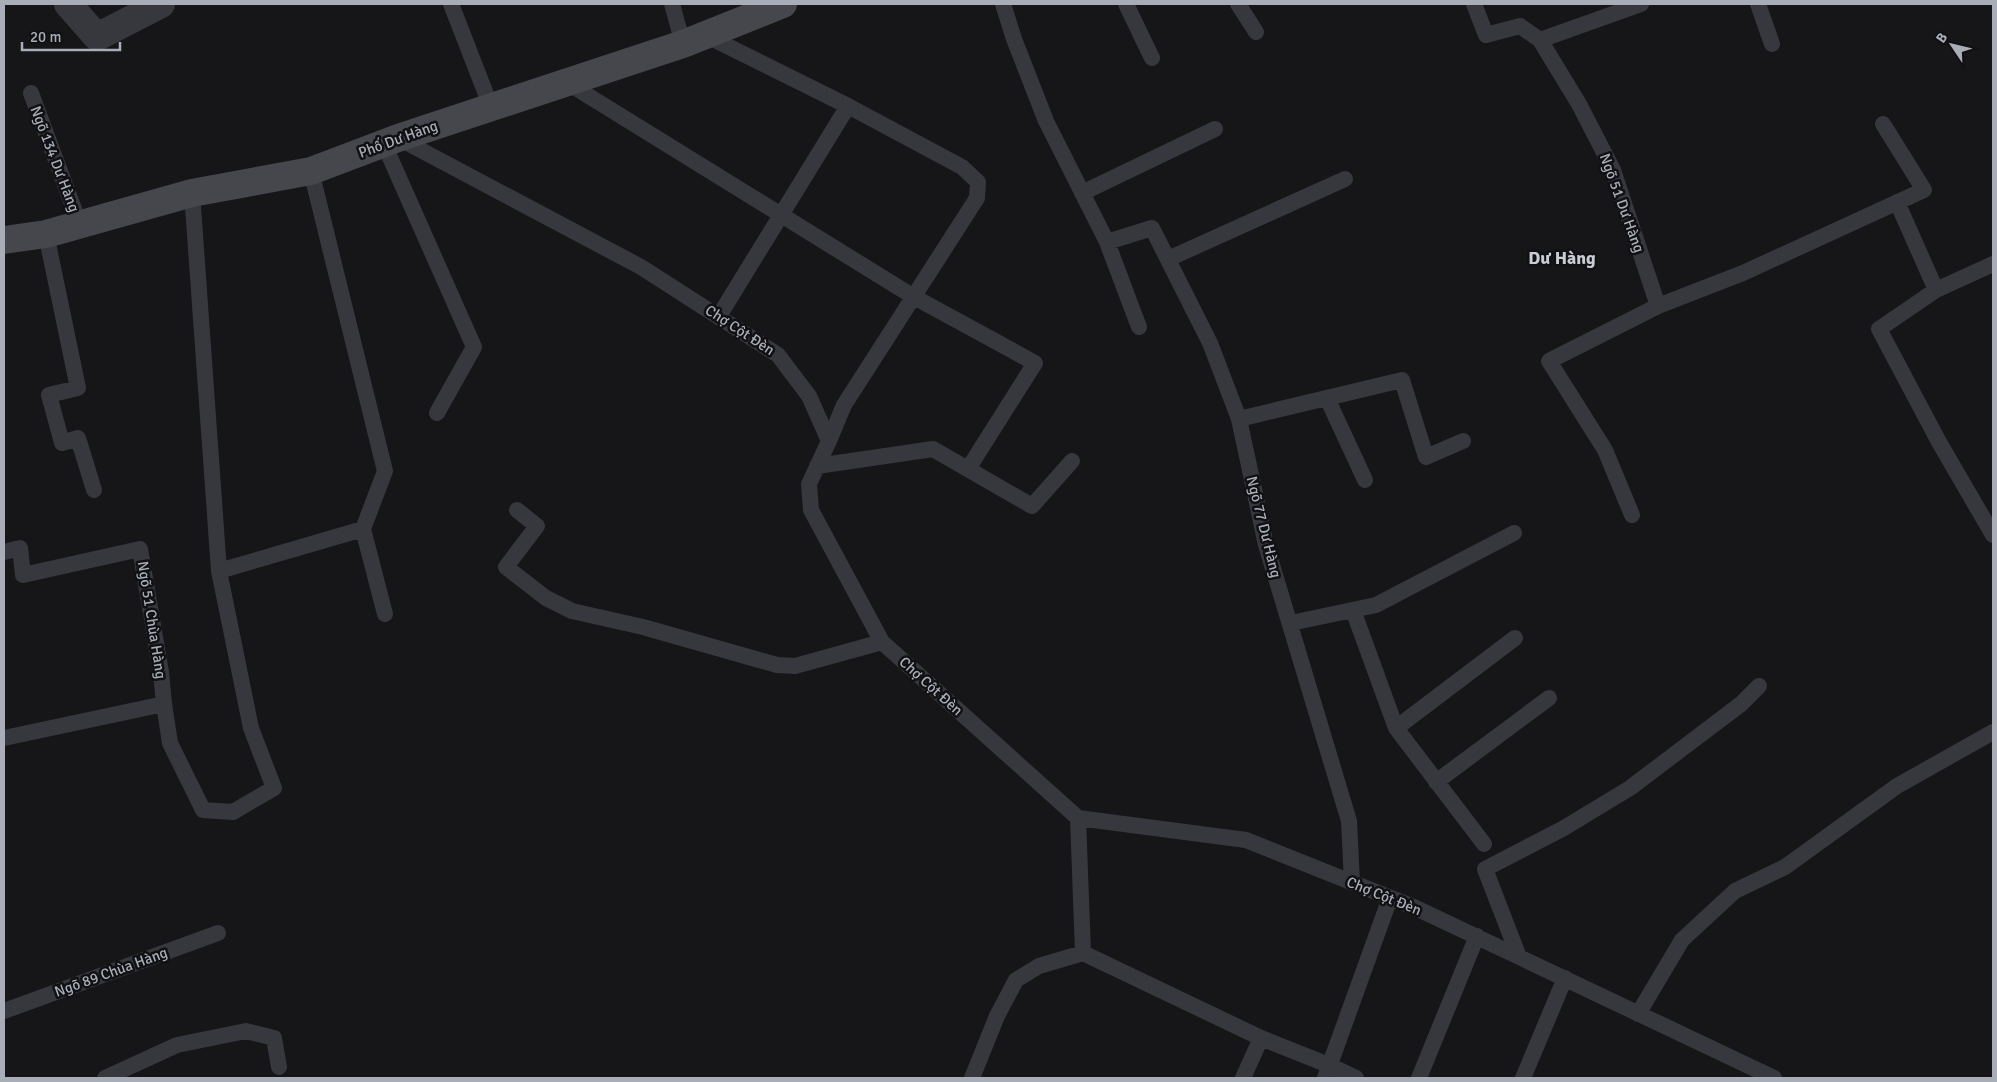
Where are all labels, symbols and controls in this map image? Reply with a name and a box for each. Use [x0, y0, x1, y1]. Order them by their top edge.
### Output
scale bar [22, 20, 120, 52]
north arrow [1927, 20, 1977, 70]
text: 20 m [30, 28, 61, 46]
text: B [1932, 29, 1951, 46]
street label: Ngõ 134 Dư Hàng [27, 103, 84, 215]
street label: Phố Dư Hàng [356, 116, 440, 162]
street label: Ngõ 51 Dư Hàng [1596, 151, 1648, 255]
district label: Dư Hàng [1528, 247, 1596, 269]
street label: Chợ Cột Đèn [702, 301, 778, 359]
street label: Ngõ 77 Dư Hàng [1243, 474, 1285, 580]
street label: Ngõ 51 Chùa Hàng [134, 560, 170, 680]
street label: Chợ Cột Đèn [896, 653, 966, 719]
street label: Chợ Cột Đèn [1344, 873, 1424, 919]
street label: Ngõ 89 Chùa Hàng [52, 943, 170, 1001]

